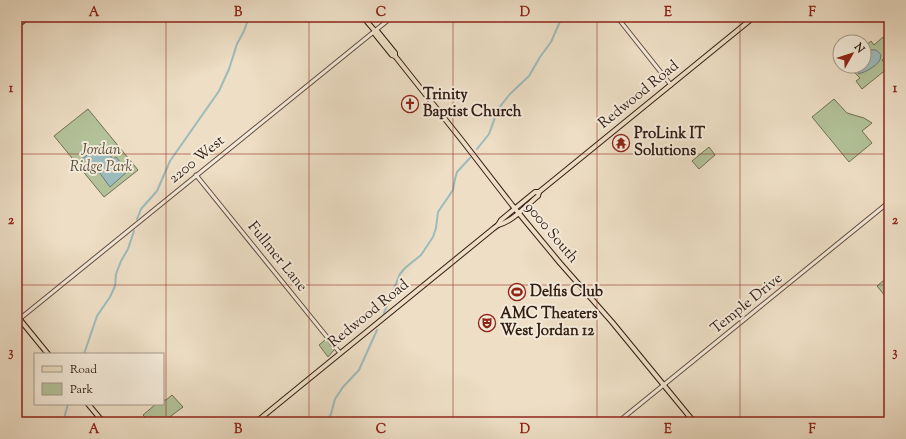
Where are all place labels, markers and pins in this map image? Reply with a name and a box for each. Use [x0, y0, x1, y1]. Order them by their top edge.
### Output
place label: Trinity Baptist Church [423, 85, 522, 123]
church icon: Trinity Baptist Church [400, 94, 420, 114]
place label: ProLink IT Solutions [634, 124, 706, 162]
temple icon: ProLink IT Solutions [611, 133, 631, 153]
sports icon: Delfis Club [507, 282, 527, 302]
place label: Delfis Club [530, 282, 603, 303]
place label: AMC Theaters West Jordan 12 [500, 304, 598, 342]
theatre icon: AMC Theaters West Jordan 12 [477, 313, 497, 333]

